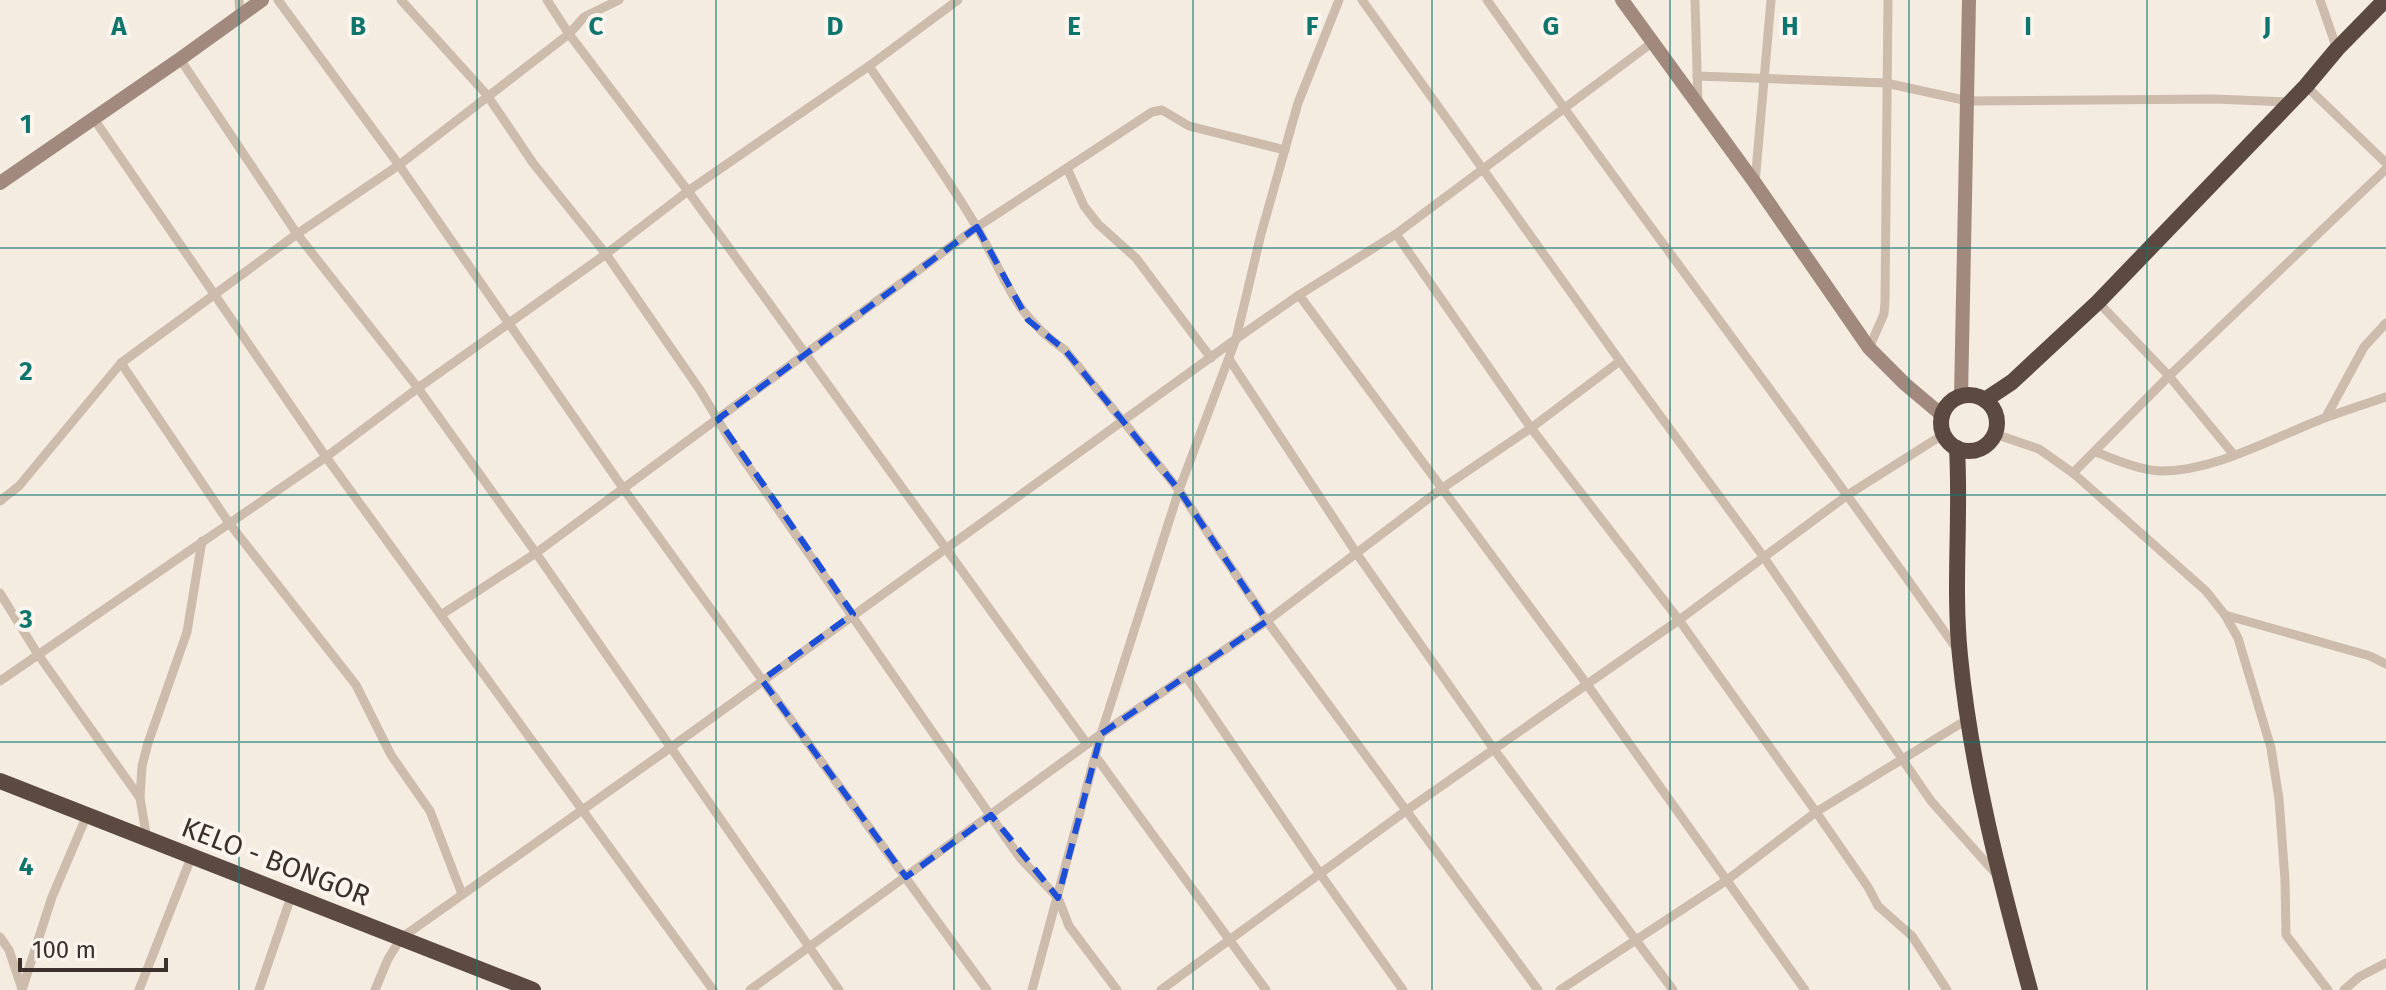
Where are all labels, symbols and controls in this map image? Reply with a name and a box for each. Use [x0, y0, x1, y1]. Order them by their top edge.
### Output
text: A [110, 11, 127, 42]
text: B [350, 11, 366, 42]
text: C [589, 11, 604, 42]
text: D [827, 11, 844, 42]
text: E [1067, 11, 1081, 42]
text: F [1306, 11, 1319, 42]
text: G [1543, 11, 1559, 42]
text: H [1781, 11, 1799, 42]
text: I [2024, 11, 2032, 42]
text: J [2262, 11, 2271, 42]
text: 1 [20, 109, 32, 140]
text: 2 [19, 356, 33, 387]
text: 3 [18, 604, 33, 635]
street label: KELO - BONGOR [177, 810, 375, 913]
text: 4 [19, 851, 34, 882]
scale bar [20, 922, 166, 972]
text: 100 m [32, 936, 96, 964]

